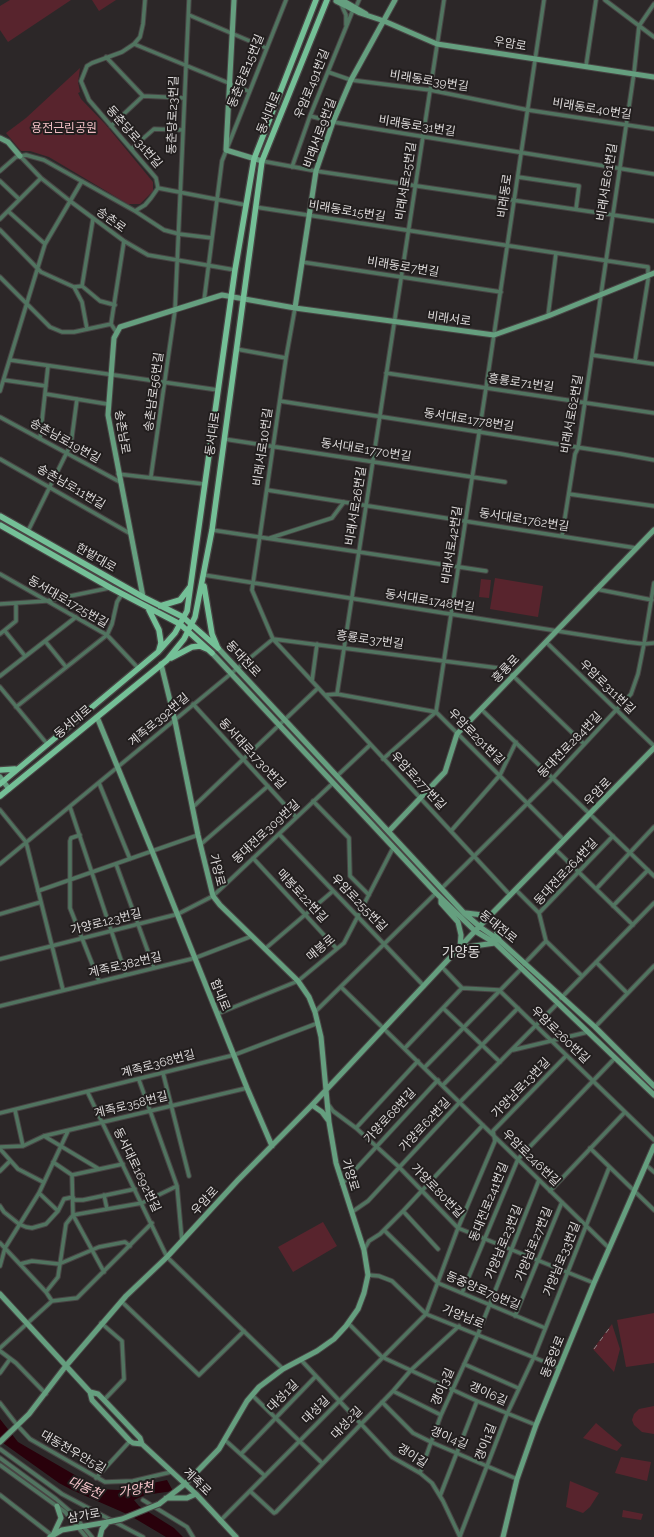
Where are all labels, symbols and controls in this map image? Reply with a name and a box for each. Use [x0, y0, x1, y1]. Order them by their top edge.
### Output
street label: 동춘당로15번길 [225, 32, 267, 110]
street label: 우암로 [492, 34, 528, 54]
street label: 우암로491번길 [291, 47, 333, 121]
street label: 비래동로39번길 [389, 68, 469, 94]
street label: 동춘당로23번길 [164, 75, 182, 155]
street label: 동서대로 [254, 90, 284, 136]
street label: 비래서로9번길 [301, 96, 339, 170]
street label: 비래동로40번길 [551, 96, 633, 122]
street label: 동춘당로31번길 [103, 103, 165, 171]
street label: 비래동로31번길 [377, 113, 457, 139]
park label: 용전근린공원 [31, 121, 97, 135]
street label: 비래서로25번길 [393, 141, 419, 221]
street label: 비래서로61번길 [594, 142, 620, 222]
street label: 비래동로 [495, 173, 515, 219]
street label: 비래동로15번길 [307, 198, 387, 224]
street label: 송촌로 [93, 204, 129, 236]
street label: 비래동로7번길 [366, 254, 440, 280]
street label: 비래서로 [426, 309, 472, 329]
street label: 송촌남로56번길 [141, 351, 167, 433]
street label: 흥룡로71번길 [487, 371, 555, 395]
street label: 비래서로62번길 [558, 373, 586, 455]
street label: 동서대로1778번길 [423, 406, 515, 434]
street label: 비래서로10번길 [250, 407, 276, 487]
street label: 송촌남로 [111, 409, 133, 455]
street label: 동서대로 [203, 411, 223, 457]
street label: 송촌남로19번길 [27, 416, 103, 466]
street label: 동서대로1770번길 [320, 436, 412, 464]
street label: 송촌남로11번길 [34, 462, 108, 512]
street label: 비래서로26번길 [343, 466, 369, 546]
street label: 비래서로42번길 [439, 505, 465, 585]
street label: 동서대로1762번길 [478, 506, 570, 534]
street label: 한밭대로 [73, 541, 119, 575]
street label: 동서대로1725번길 [25, 573, 111, 631]
street label: 동서대로1748번길 [384, 587, 476, 615]
street label: 흥룡로37번길 [335, 628, 405, 652]
street label: 동대전로 [223, 638, 263, 680]
street label: 흥룡로 [489, 652, 523, 686]
street label: 우암로311번길 [576, 657, 638, 717]
street label: 계족로392번길 [126, 690, 192, 750]
street label: 동서대로 [51, 702, 95, 742]
street label: 우암로291번길 [445, 706, 507, 768]
street label: 동대전로284번길 [535, 709, 605, 781]
street label: 동서대로1730번길 [216, 716, 288, 792]
street label: 우암로277번길 [387, 749, 449, 813]
street label: 우암로 [581, 775, 615, 809]
street label: 동대전로309번길 [229, 797, 303, 867]
street label: 동대전로264번길 [531, 836, 601, 908]
street label: 가양로 [206, 852, 228, 888]
street label: 매봉로22번길 [274, 866, 330, 926]
street label: 우암로255번길 [328, 871, 390, 935]
street label: 가양로123번길 [69, 906, 143, 938]
street label: 동대전로 [476, 908, 520, 946]
street label: 매봉로 [304, 932, 338, 964]
district label: 가양동 [442, 945, 480, 961]
street label: 계족로382번길 [87, 950, 163, 980]
street label: 합내로 [207, 977, 233, 1013]
street label: 우암로260번길 [528, 1003, 592, 1067]
street label: 계족로368번길 [119, 1047, 197, 1081]
street label: 가양남로13번길 [489, 1055, 553, 1121]
street label: 가양로68번길 [361, 1086, 419, 1146]
street label: 계족로358번길 [93, 1089, 169, 1121]
street label: 가양로62번길 [396, 1095, 454, 1155]
street label: 동서대로1692번길 [110, 1126, 164, 1214]
street label: 우암로246번길 [499, 1127, 563, 1189]
street label: 가양로 [338, 1157, 362, 1193]
street label: 동대전로241번길 [467, 1160, 511, 1244]
street label: 가양로80번길 [408, 1161, 466, 1221]
street label: 우암로 [189, 1184, 221, 1218]
street label: 가양남로23번길 [483, 1203, 525, 1281]
street label: 가양남로27번길 [513, 1205, 555, 1283]
street label: 가양남로33번길 [541, 1220, 583, 1298]
street label: 동중앙로79번길 [444, 1269, 522, 1313]
street label: 가양남로 [440, 1302, 486, 1332]
street label: 동중앙로 [538, 1334, 568, 1380]
street label: 갱이3길 [428, 1366, 458, 1408]
street label: 대성1길 [264, 1377, 302, 1415]
street label: 갱이6길 [467, 1379, 509, 1409]
street label: 대성길 [299, 1393, 333, 1427]
street label: 대성2길 [328, 1404, 366, 1442]
street label: 갱이1길 [472, 1422, 500, 1462]
street label: 갱이4길 [428, 1424, 470, 1452]
street label: 대동천우안5길 [38, 1428, 108, 1476]
street label: 갱이길 [394, 1441, 430, 1471]
street label: 계족로 [180, 1465, 214, 1499]
water label: 대동천 [65, 1474, 105, 1502]
water label: 가양천 [117, 1479, 155, 1501]
street label: 삼가로 [66, 1506, 102, 1526]

